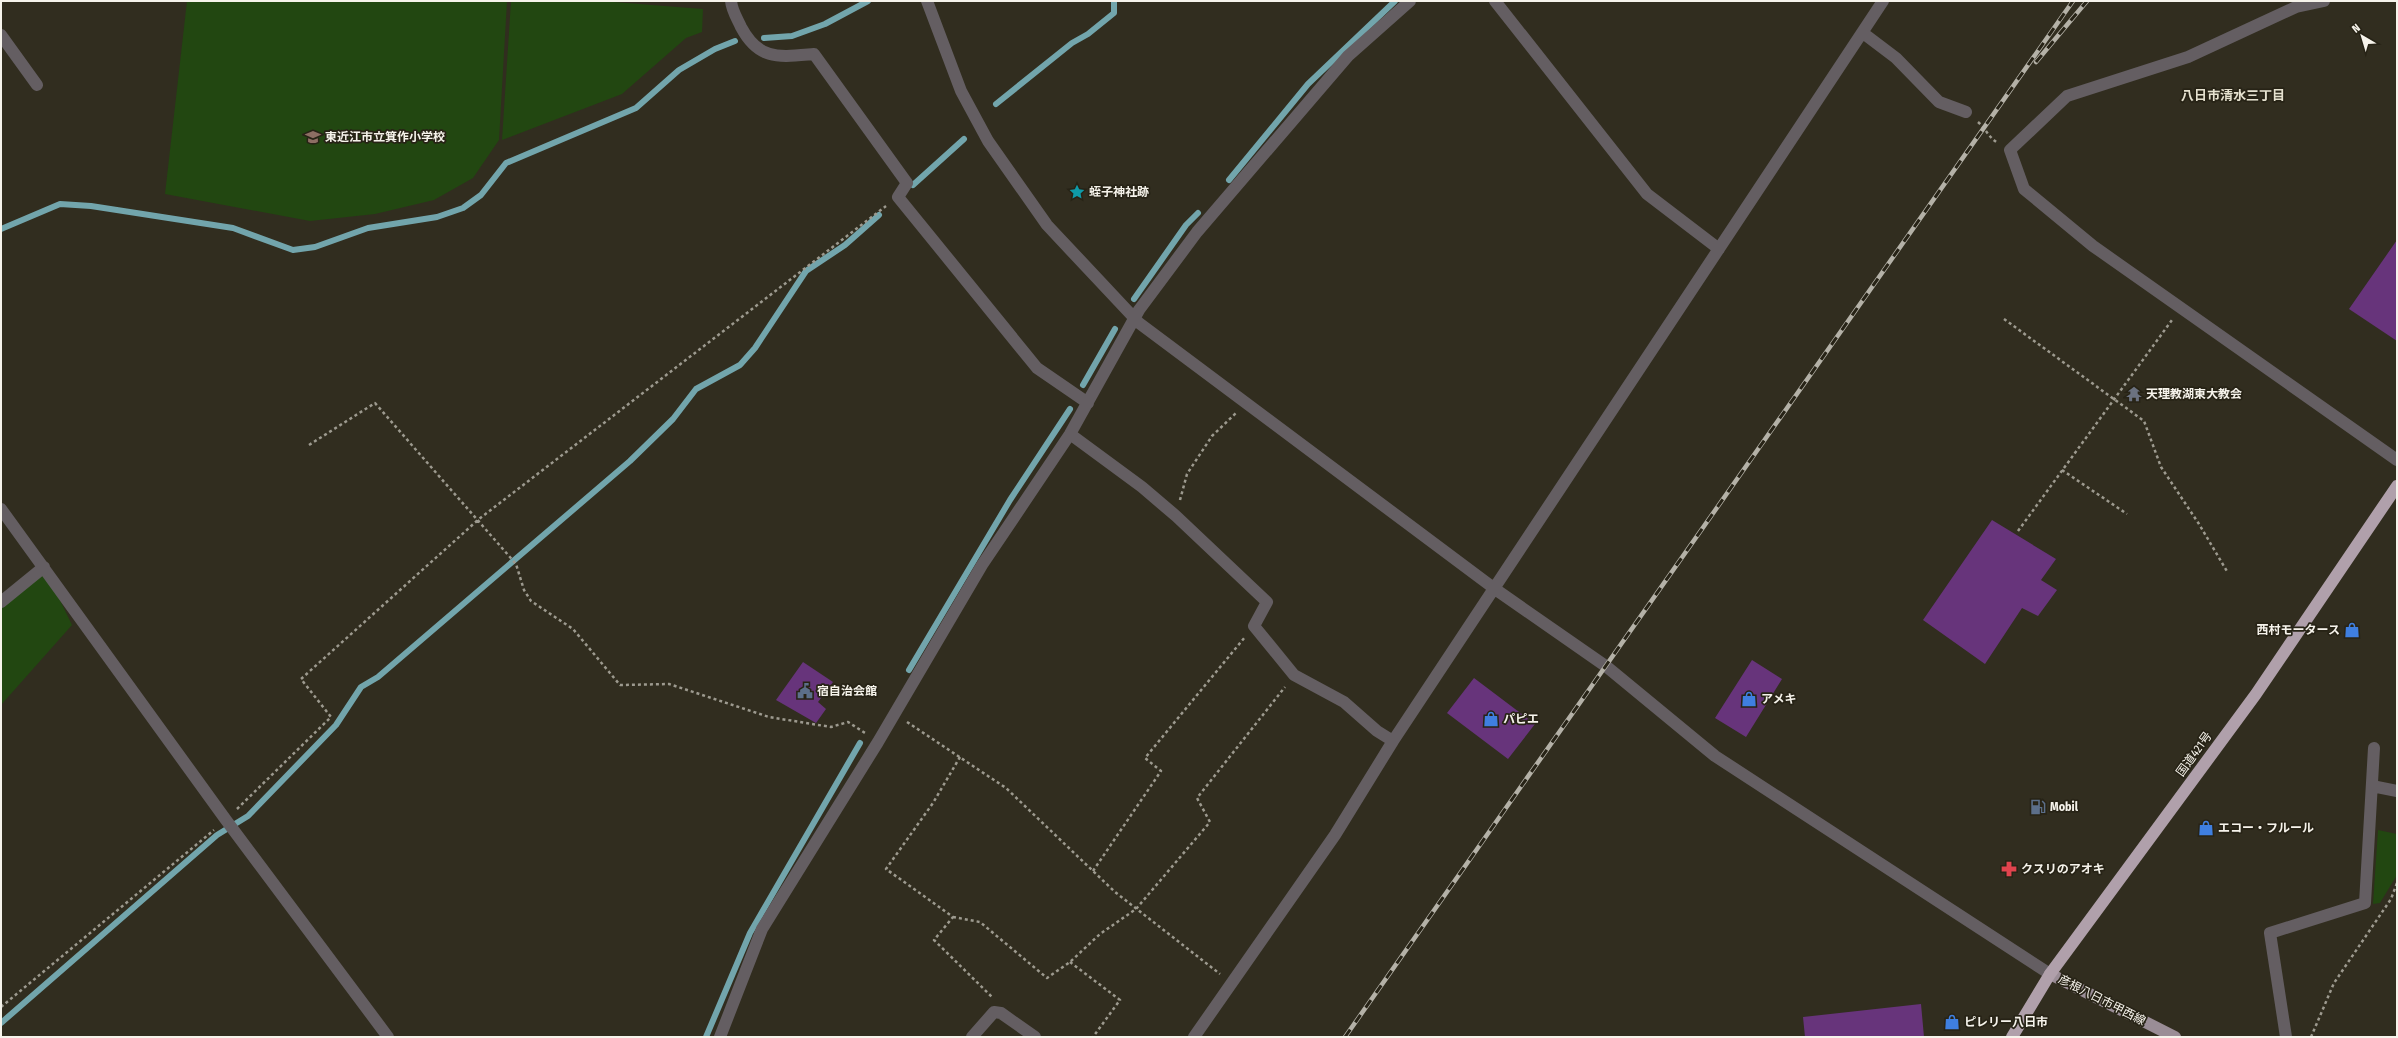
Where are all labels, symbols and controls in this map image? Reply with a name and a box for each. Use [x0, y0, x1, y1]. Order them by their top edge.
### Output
north arrow [2342, 16, 2382, 56]
text: N [2350, 21, 2363, 36]
district label: 八日市清水三丁目 [2181, 88, 2285, 103]
school or university icon: 東近江市立箕作小学校 [304, 128, 322, 146]
place label: 東近江市立箕作小学校 [325, 130, 445, 144]
place icon: 蛭子神社跡 [1068, 183, 1086, 201]
place label: 蛭子神社跡 [1089, 185, 1149, 199]
temple icon: 天理教湖東大教会 [2125, 385, 2143, 403]
place label: 天理教湖東大教会 [2146, 387, 2242, 401]
shop icon: 西村モータース [2343, 621, 2361, 639]
place label: 西村モータース [2257, 623, 2340, 637]
public building icon: 宿自治会館 [796, 682, 814, 700]
place label: 宿自治会館 [817, 684, 877, 698]
shop icon: アメキ [1740, 690, 1758, 708]
place label: アメキ [1761, 692, 1796, 706]
shop icon: パピエ [1482, 710, 1500, 728]
place label: パピエ [1503, 712, 1539, 726]
street label: 国道421号 [2173, 729, 2215, 779]
fuel station icon: Mobil [2029, 798, 2047, 816]
place label: Mobil [2050, 800, 2079, 814]
shop icon: エコー・フルール [2197, 819, 2215, 837]
place label: エコー・フルール [2218, 821, 2314, 835]
pharmacy icon: クスリのアオキ [2000, 860, 2018, 878]
place label: クスリのアオキ [2021, 862, 2105, 876]
street label: 彦根八日市甲西線 [2056, 972, 2148, 1028]
shop icon: ピレリー八日市 [1943, 1013, 1961, 1031]
place label: ピレリー八日市 [1964, 1015, 2048, 1029]

